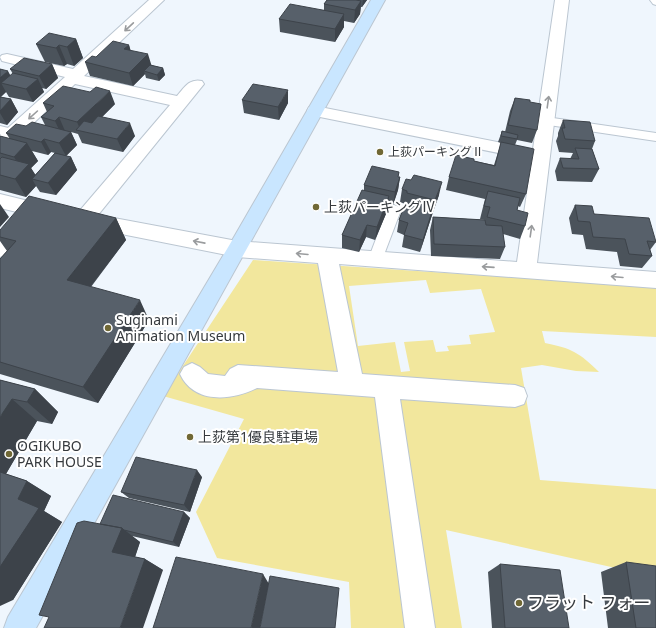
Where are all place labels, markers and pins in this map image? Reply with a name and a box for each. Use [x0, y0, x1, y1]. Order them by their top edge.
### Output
place label: 上荻パーキングⅡ [388, 143, 484, 160]
marker: 上荻パーキングⅡ [375, 147, 385, 157]
place label: 上荻パーキングⅣ [324, 197, 436, 216]
marker: 上荻パーキングⅣ [311, 202, 321, 212]
place label: Suginami Animation Museum [116, 310, 245, 345]
marker: Suginami Animation Museum [103, 323, 113, 333]
place label: 上荻第1優良駐車場 [198, 427, 318, 446]
marker: 上荻第1優良駐車場 [185, 432, 195, 442]
place label: OGIKUBO PARK HOUSE [17, 436, 102, 471]
marker: OGIKUBO PARK HOUSE [4, 449, 14, 459]
place label: フラット フォー [527, 591, 650, 614]
marker: フラット フォー [514, 598, 524, 608]

